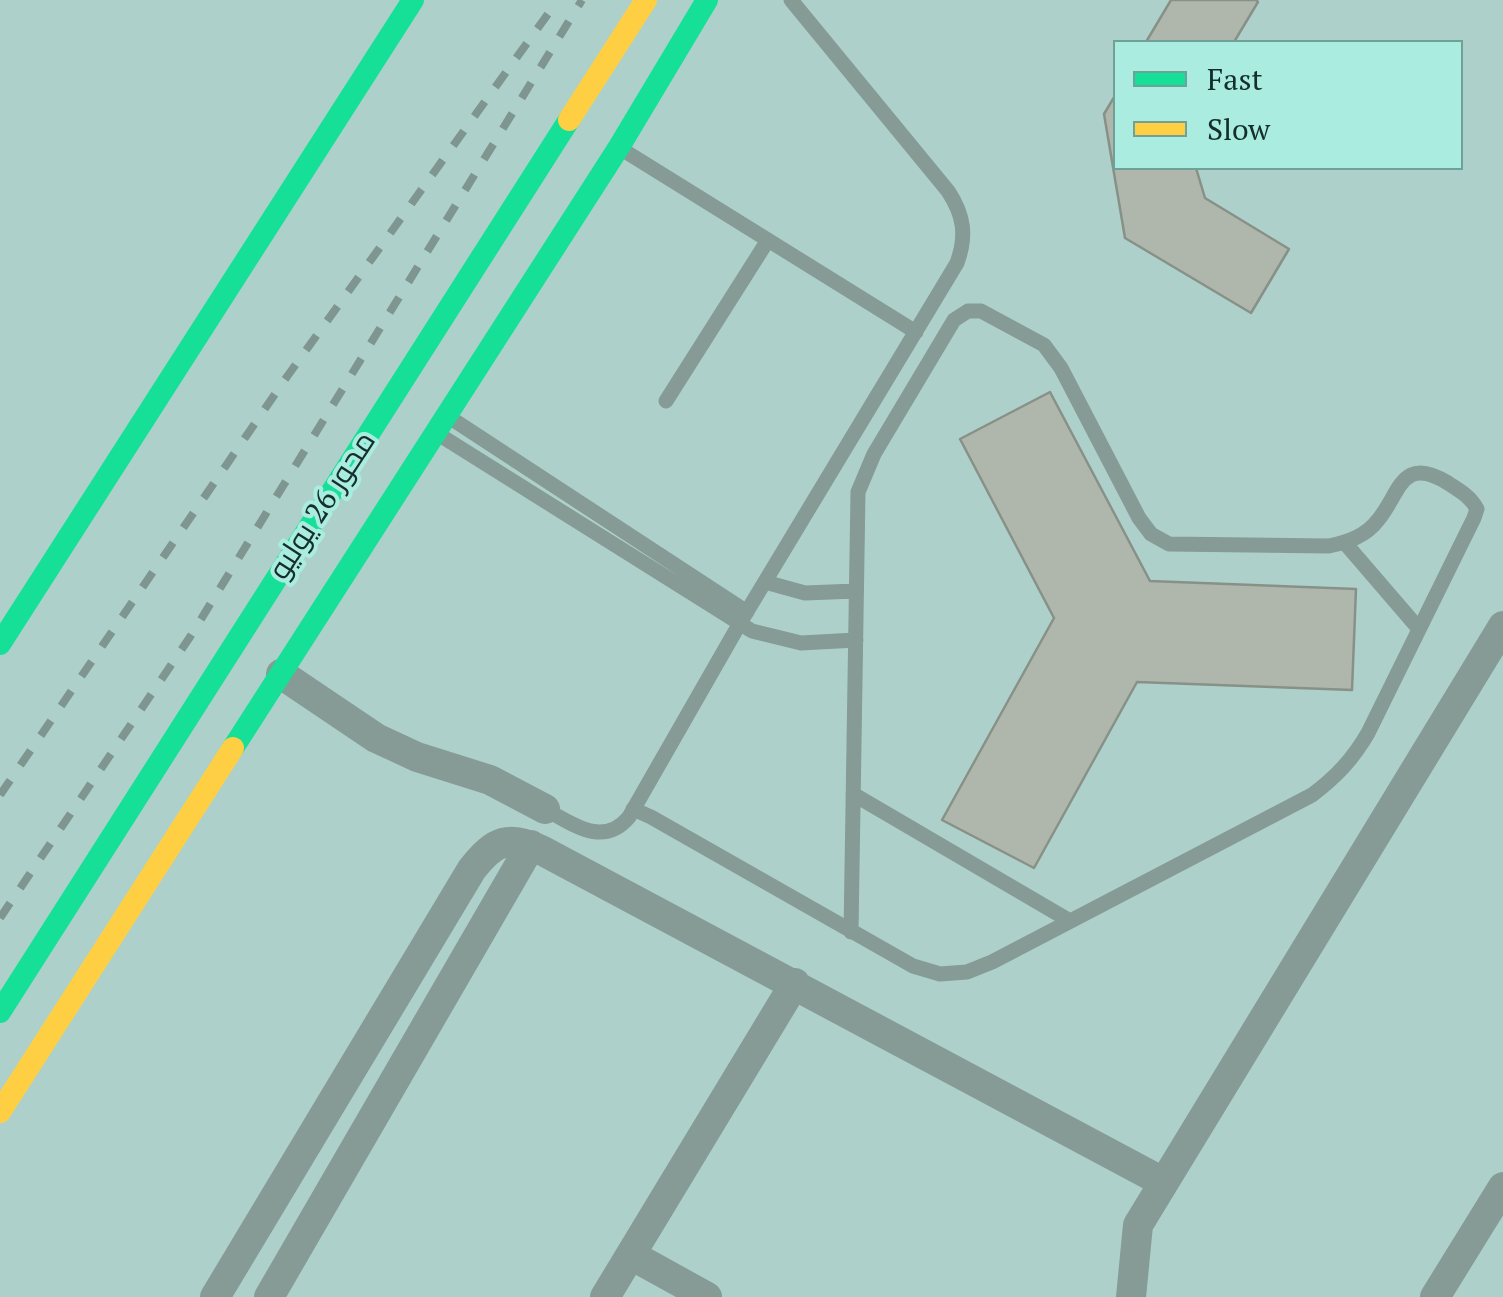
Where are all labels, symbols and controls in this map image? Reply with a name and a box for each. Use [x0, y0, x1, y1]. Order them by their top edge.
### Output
legend [1113, 40, 1463, 170]
text: Fast [1207, 59, 1263, 99]
text: Slow [1207, 109, 1270, 149]
street label: محور 26 يوليو [262, 425, 384, 587]

